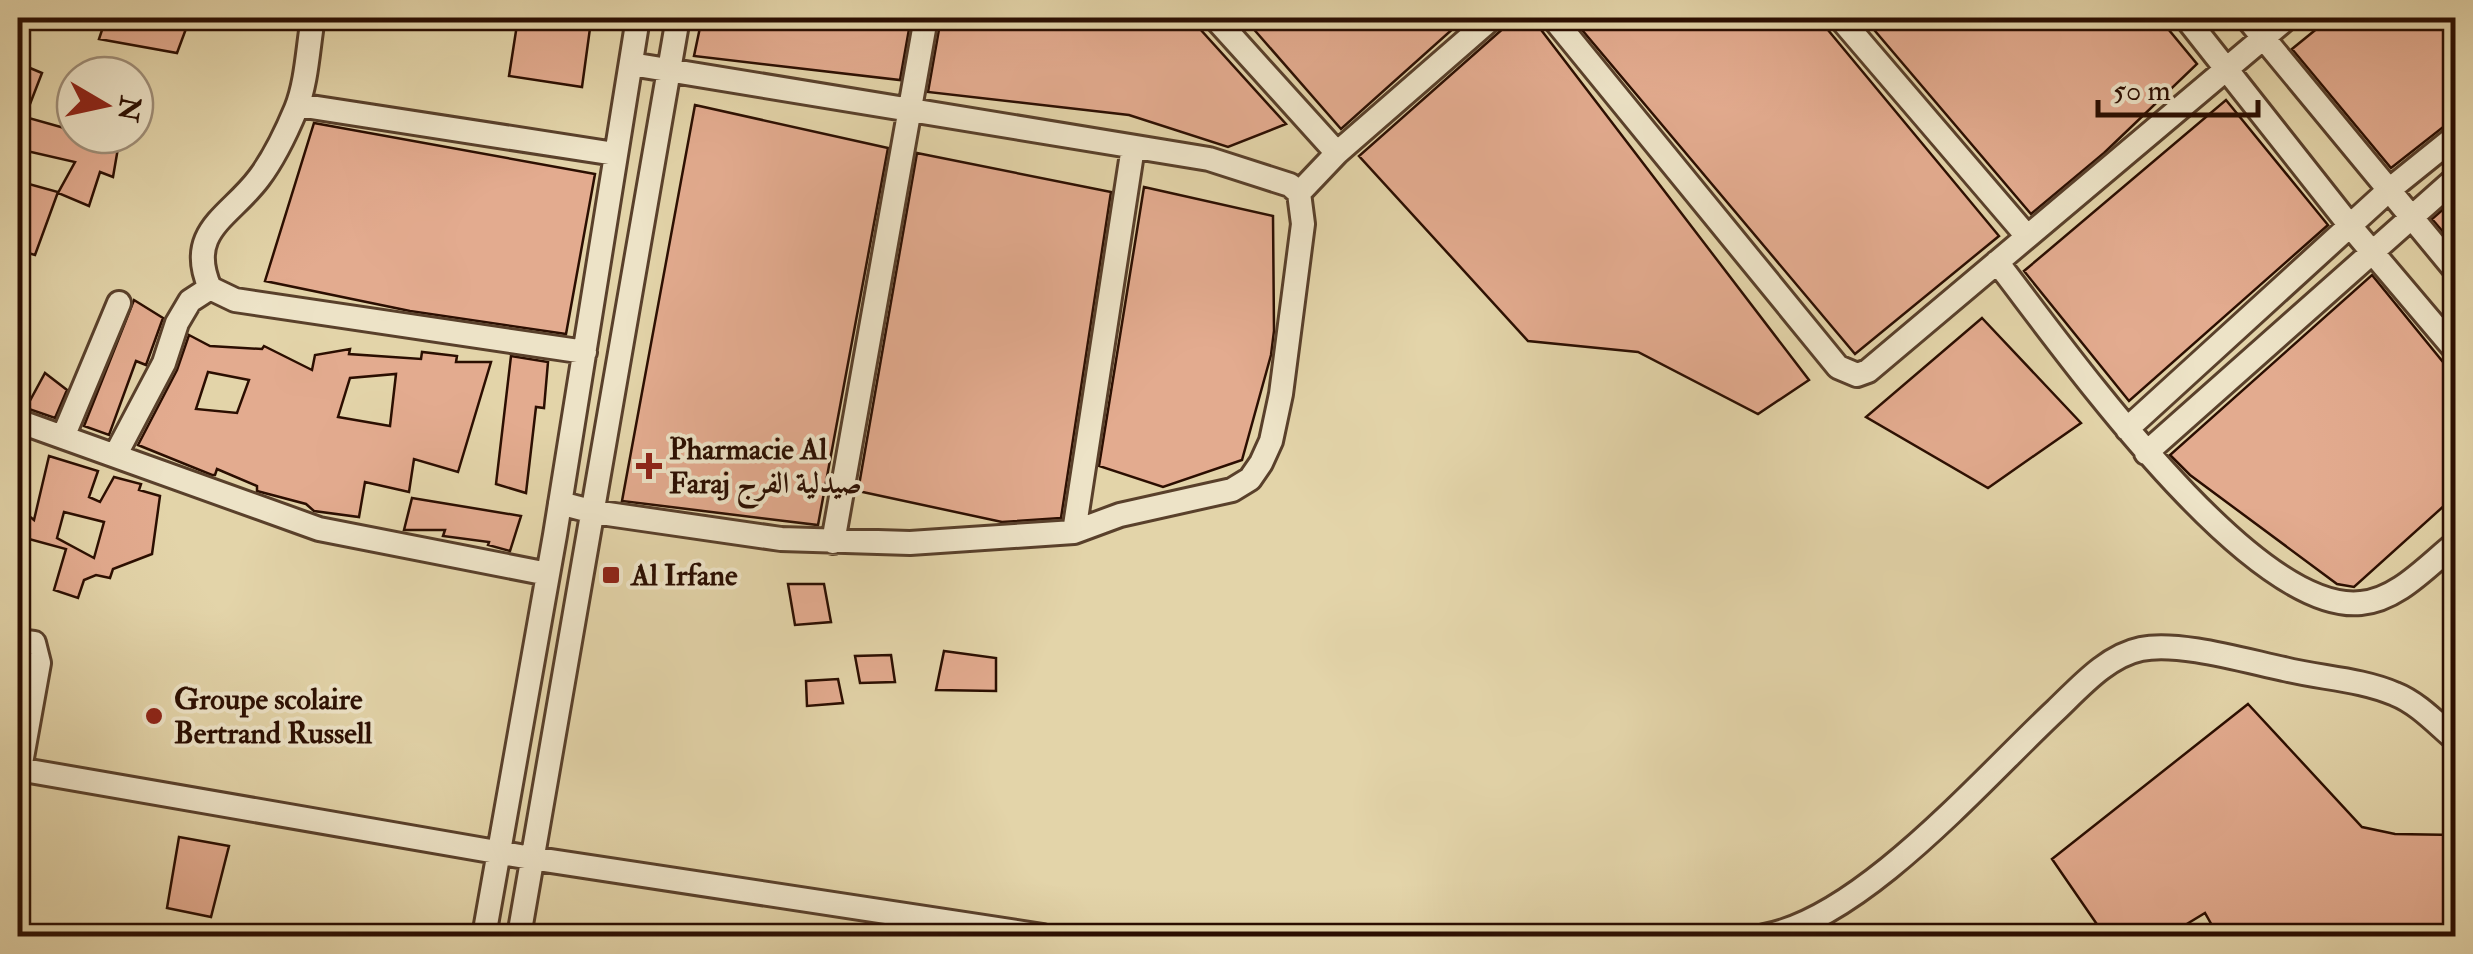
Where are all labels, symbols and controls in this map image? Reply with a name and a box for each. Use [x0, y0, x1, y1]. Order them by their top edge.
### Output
north arrow [55, 55, 155, 155]
scale bar [2098, 55, 2258, 117]
text: 50 m [2113, 72, 2171, 109]
text: N [109, 93, 148, 125]
place label: Pharmacie Al Faraj صيدلية الفرج [669, 431, 862, 510]
marker: Pharmacie Al Faraj صيدلية الفرج [638, 455, 660, 477]
place label: Al Irfane [629, 557, 738, 594]
marker: Al Irfane [600, 564, 622, 586]
place label: Groupe scolaire Bertrand Russell [174, 681, 373, 752]
marker: Groupe scolaire Bertrand Russell [143, 705, 165, 727]

